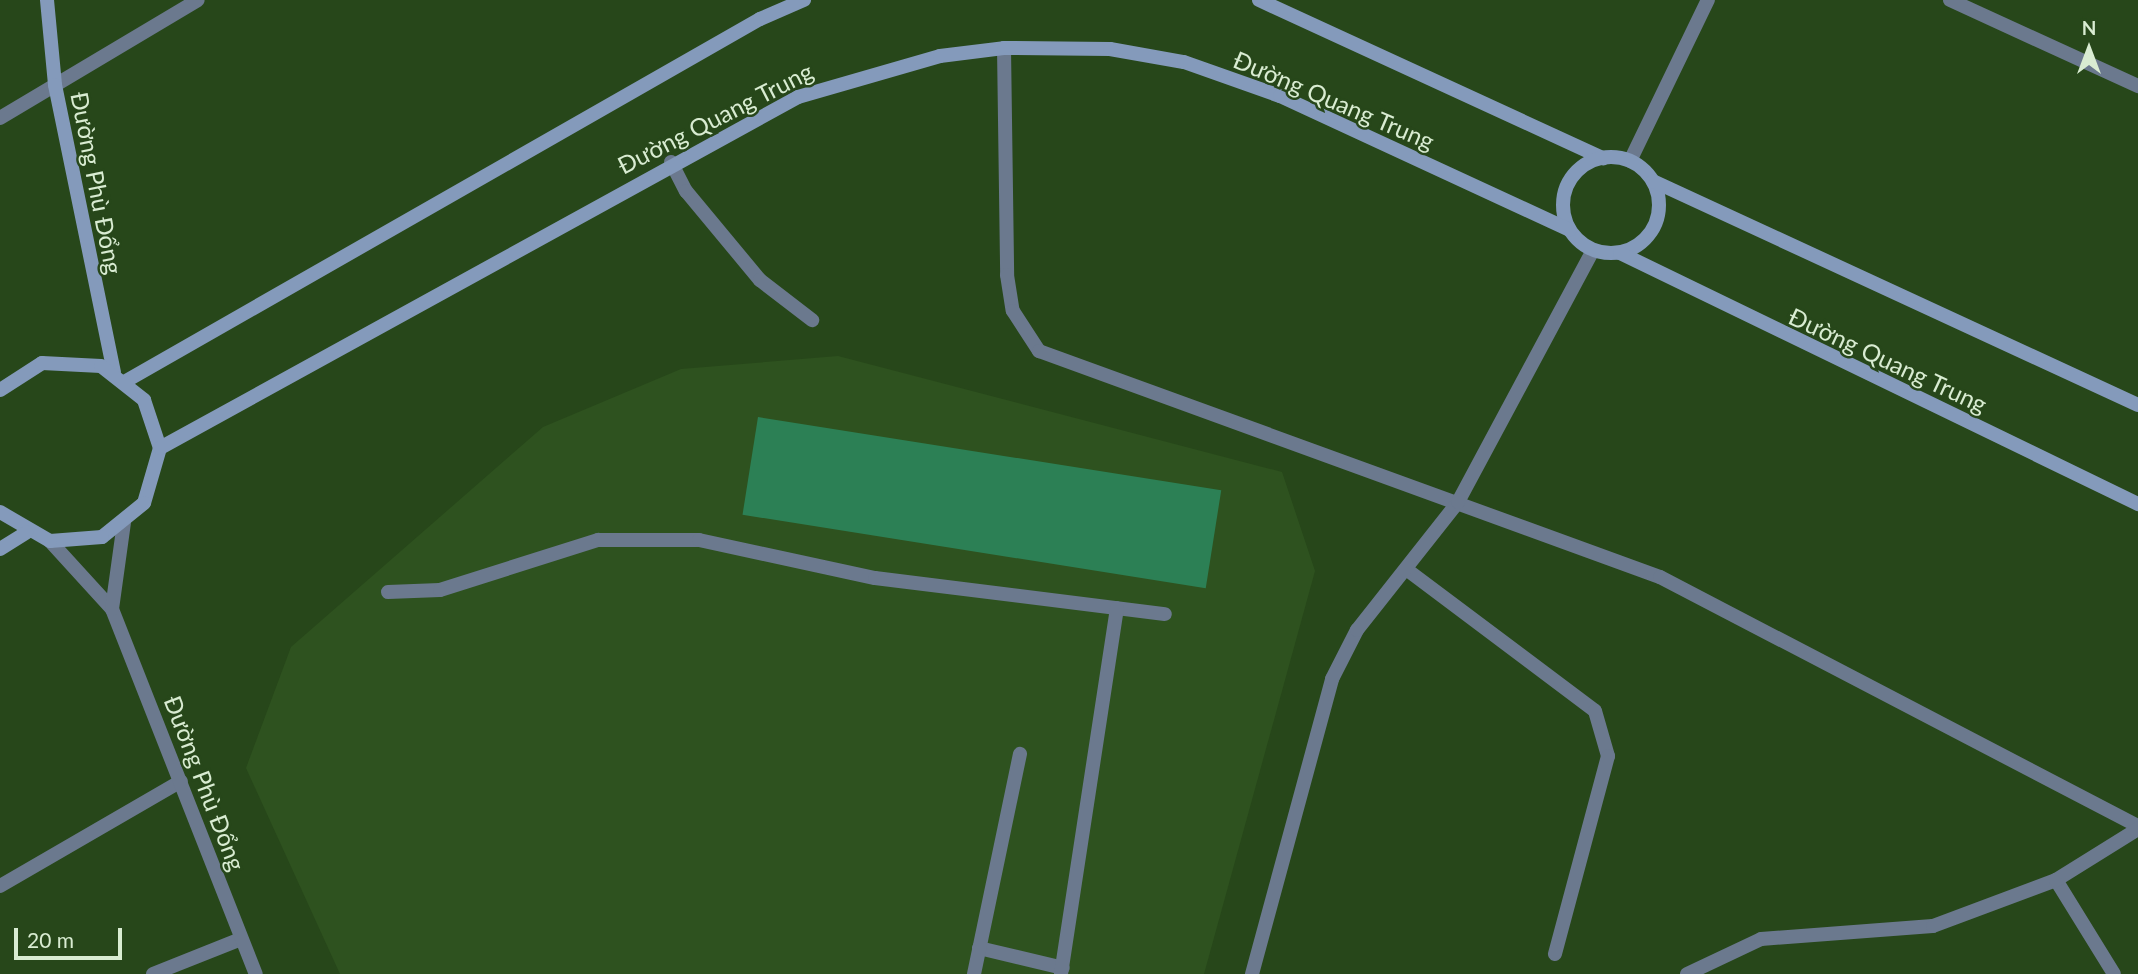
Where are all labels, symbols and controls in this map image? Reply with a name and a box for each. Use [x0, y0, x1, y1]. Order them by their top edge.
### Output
north arrow [2054, 14, 2124, 84]
text: N [2082, 16, 2096, 39]
street label: Đường Quang Trung [1229, 45, 1439, 155]
street label: Đường Quang Trung [612, 56, 818, 180]
street label: Đường Phù Đổng [65, 89, 129, 277]
street label: Đường Quang Trung [1784, 301, 1992, 419]
street label: Đường Phù Đổng [158, 691, 252, 875]
scale bar [18, 914, 126, 958]
text: 20 m [27, 927, 74, 952]

